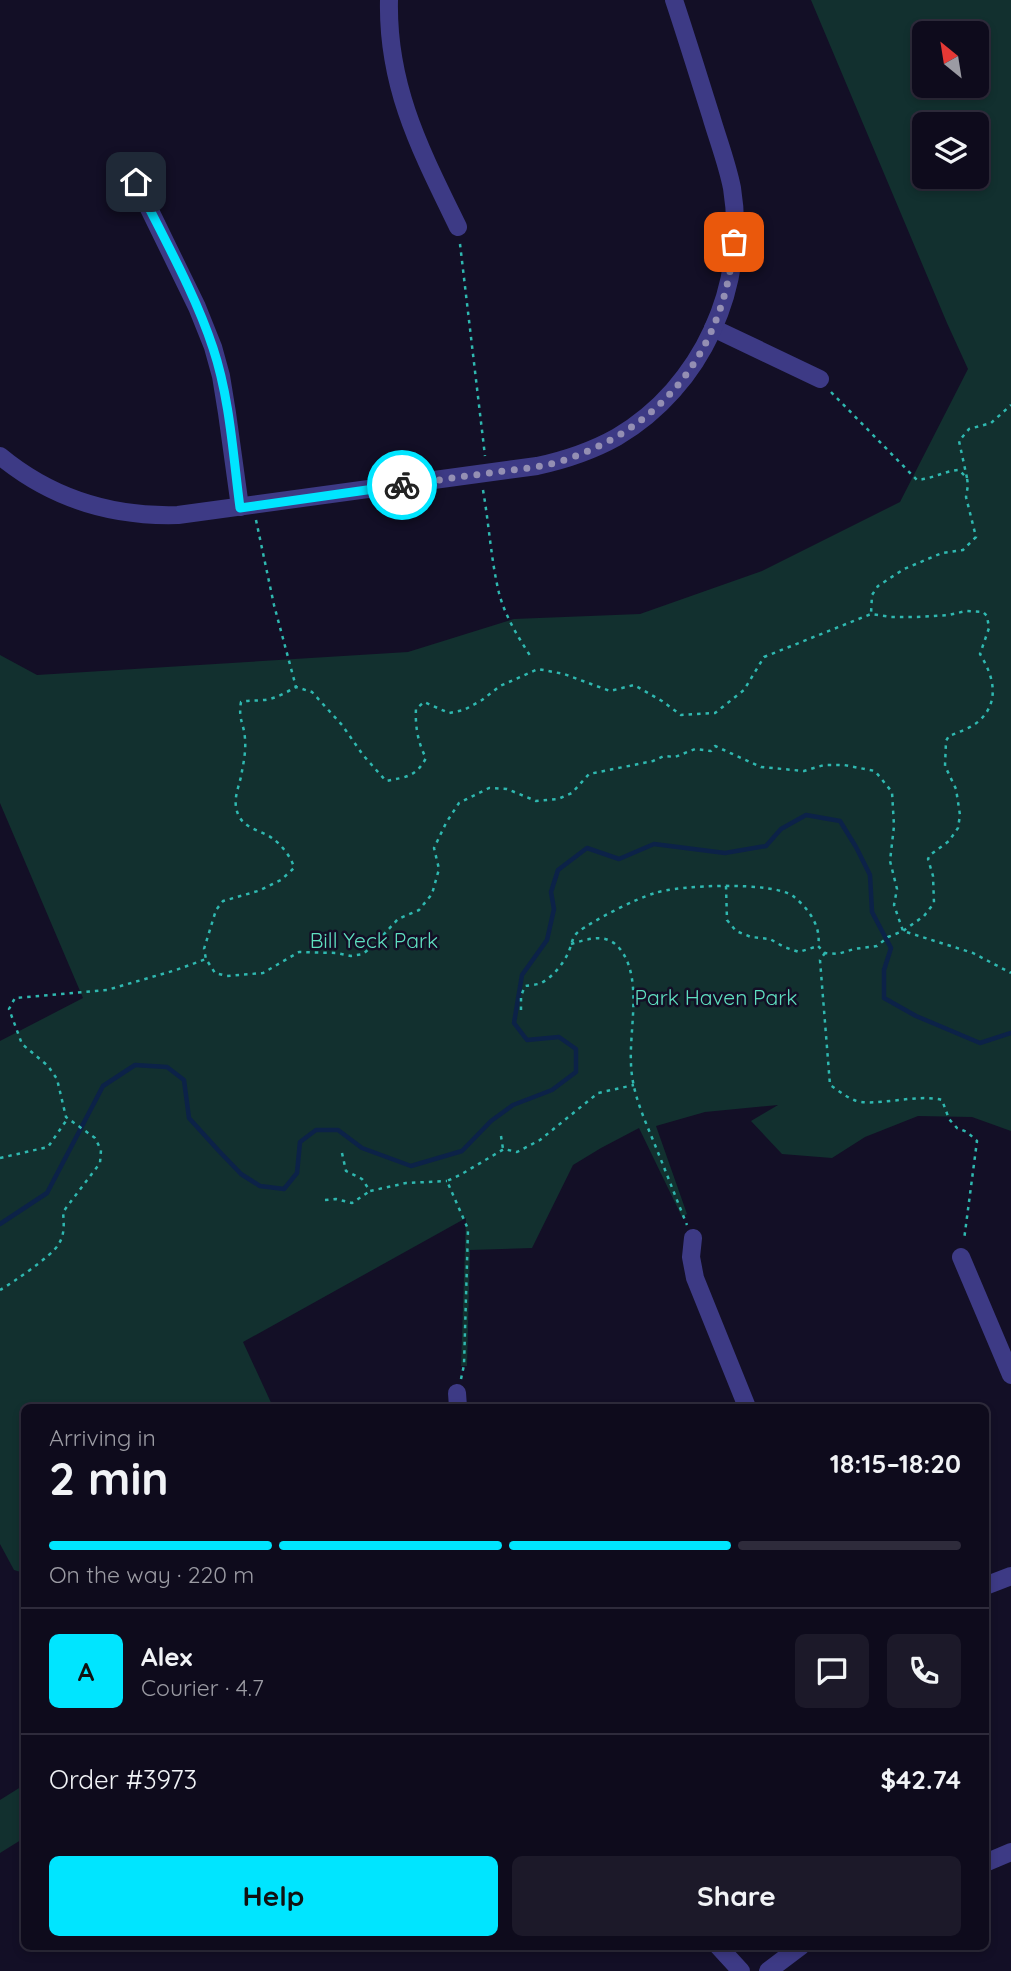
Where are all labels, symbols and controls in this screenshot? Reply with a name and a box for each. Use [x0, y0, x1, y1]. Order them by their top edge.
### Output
north arrow [912, 21, 989, 98]
map controls [912, 21, 989, 189]
button: layers [912, 112, 989, 189]
pin [106, 152, 166, 212]
icon: home [117, 163, 155, 201]
pin [704, 212, 764, 272]
icon: bag [715, 223, 753, 261]
courier [367, 450, 437, 520]
icon: bike [383, 466, 421, 504]
park label: Bill Yeck Park [310, 927, 438, 953]
park label: Park Haven Park [635, 984, 797, 1010]
text: Arriving in [49, 1423, 156, 1452]
text: 18:15–18:20 [830, 1447, 961, 1480]
text: 2 min [49, 1449, 169, 1507]
text: On the way · 220 m [49, 1560, 254, 1589]
button: chat [795, 1634, 869, 1708]
button: phone [887, 1634, 961, 1708]
text: Alex [141, 1640, 192, 1673]
text: A [78, 1655, 94, 1688]
text: Courier · 4.7 [141, 1673, 264, 1702]
text: Order #3973 [49, 1763, 197, 1796]
text: $42.74 [880, 1763, 961, 1796]
button: Help [49, 1856, 498, 1936]
button: Share [512, 1856, 961, 1936]

